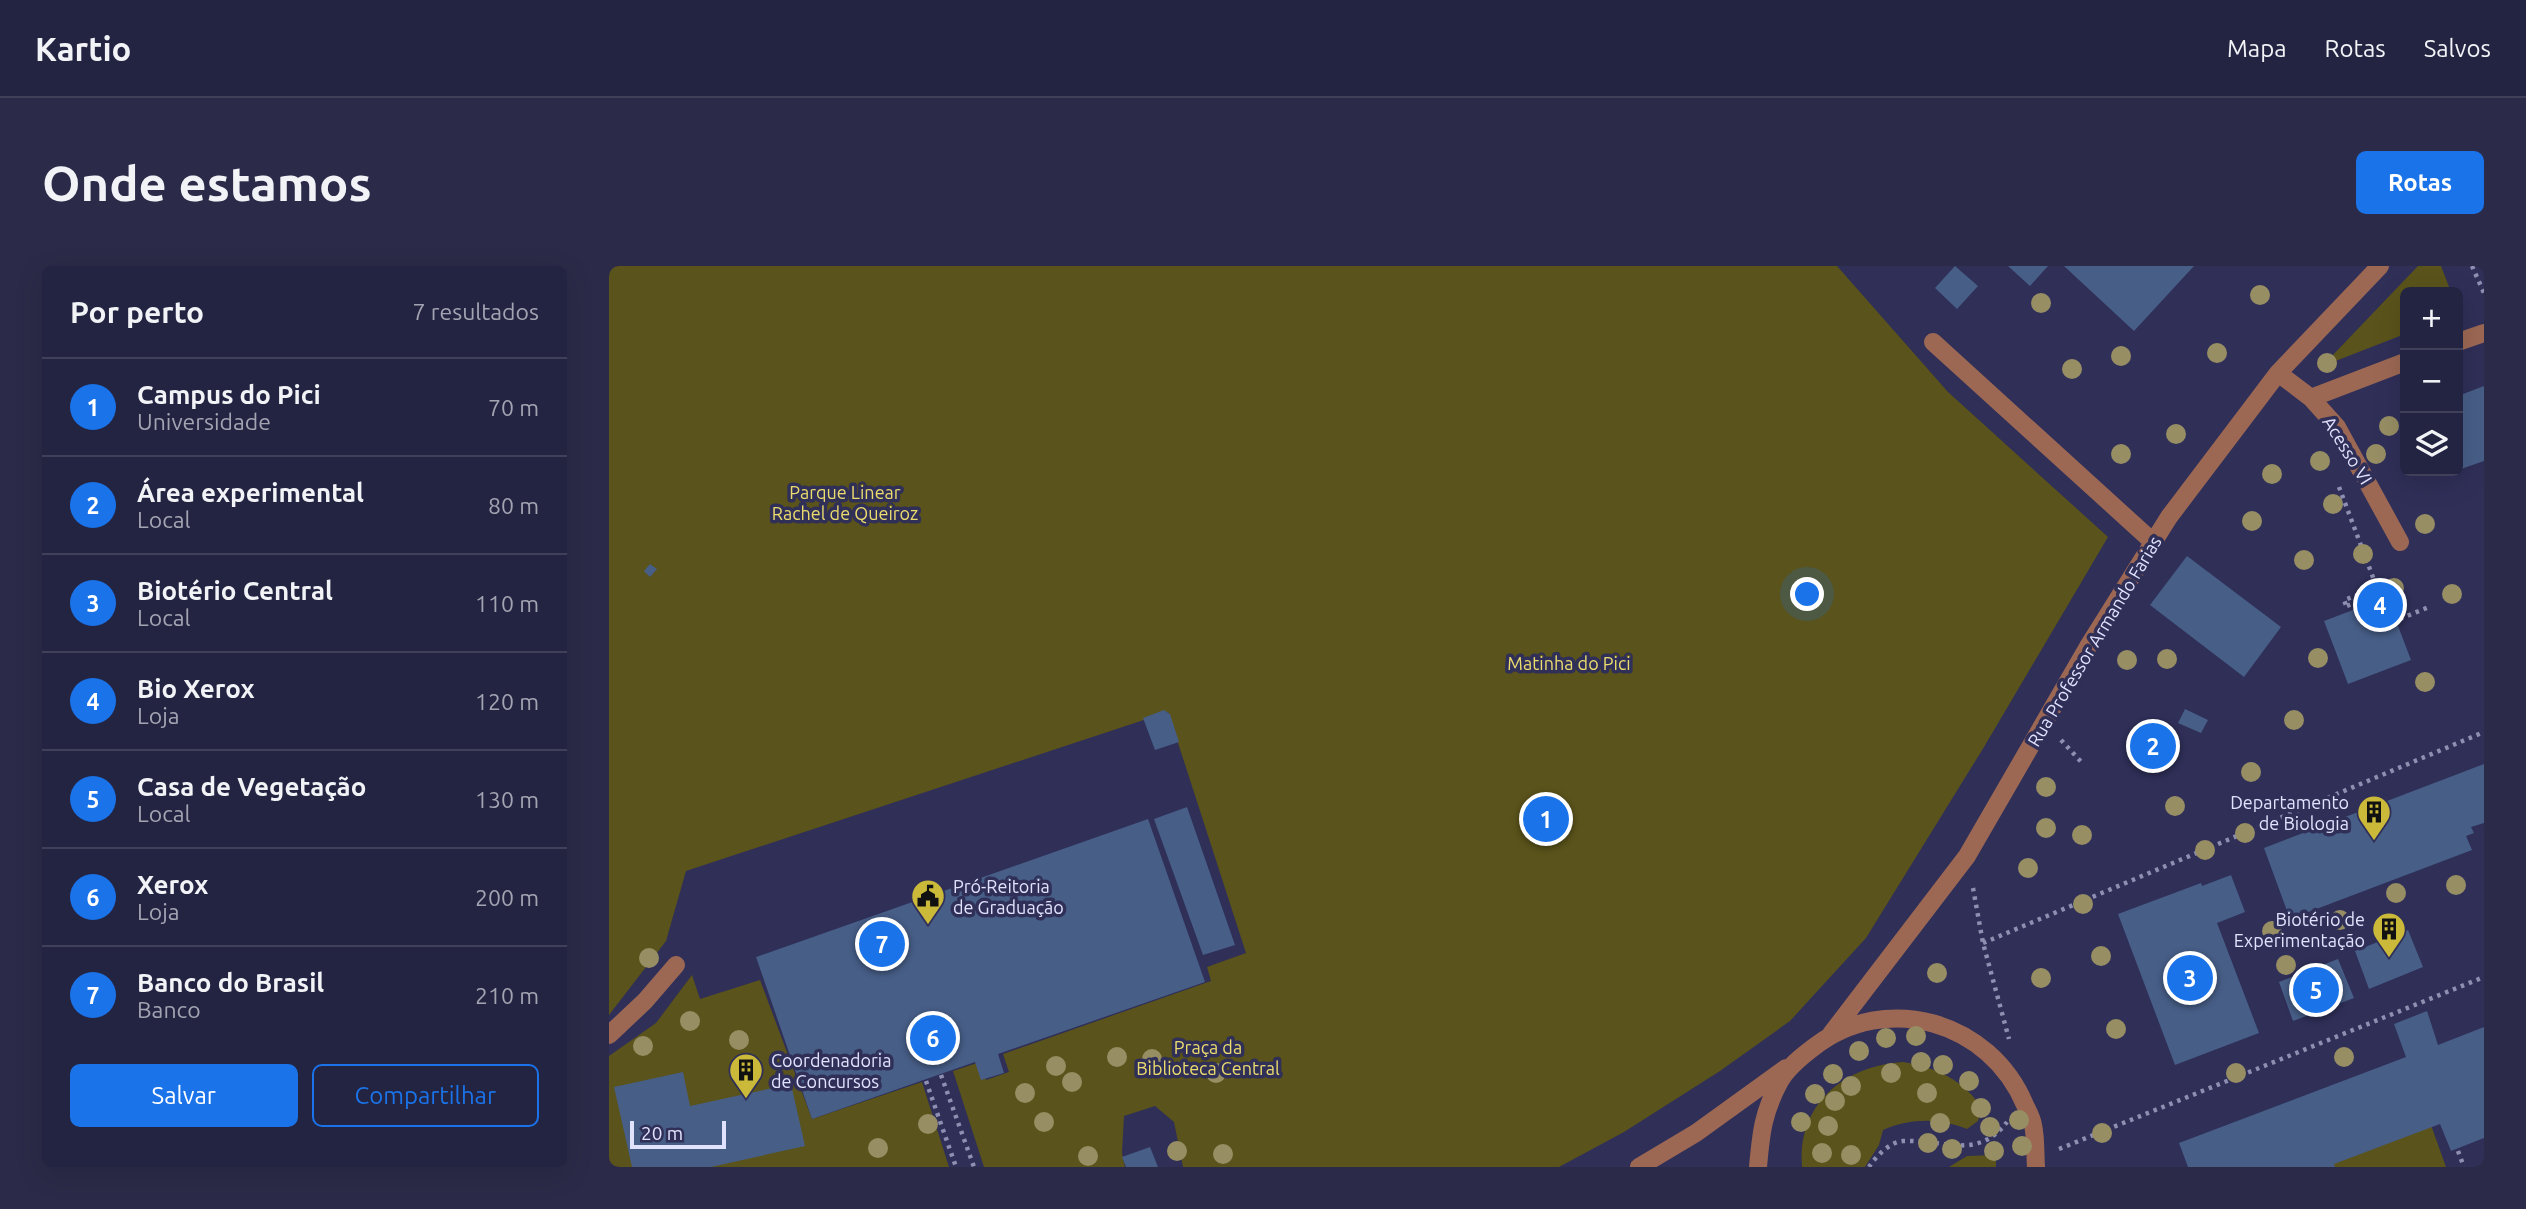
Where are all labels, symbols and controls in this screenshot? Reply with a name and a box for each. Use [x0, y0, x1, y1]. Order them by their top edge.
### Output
text: Kartio [35, 30, 131, 67]
text: Mapa [2227, 35, 2287, 62]
text: Rotas [2325, 35, 2386, 62]
text: Salvos [2424, 35, 2491, 62]
button: Rotas [2356, 151, 2484, 214]
text: Onde estamos [42, 155, 372, 210]
map controls [2400, 287, 2463, 476]
button: + [2400, 287, 2463, 350]
text: Por perto [70, 295, 204, 329]
text: 7 resultados [413, 299, 539, 324]
button: − [2400, 350, 2463, 413]
text: Campus do Pici [137, 380, 321, 409]
text: 1 [87, 395, 99, 420]
text: 70 m [488, 395, 539, 420]
text: Universidade [137, 409, 271, 434]
street label: Acesso VI [2319, 412, 2377, 488]
button: layers [2400, 413, 2463, 476]
text: Área experimental [137, 478, 364, 507]
park label: Parque Linear Rachel de Queiroz [772, 482, 918, 524]
text: 2 [87, 493, 99, 518]
text: 80 m [488, 493, 539, 518]
text: Local [137, 507, 191, 532]
street label: Rua Professor Armando Farias [2023, 532, 2165, 750]
text: Biotério Central [137, 576, 333, 605]
your location [1790, 577, 1824, 611]
pin: 4 [2357, 579, 2403, 631]
text: 3 [87, 591, 99, 616]
text: 110 m [475, 591, 539, 616]
text: Local [137, 605, 191, 630]
park label: Matinha do Pici [1507, 653, 1631, 673]
text: Bio Xerox [137, 674, 255, 703]
text: 4 [87, 689, 99, 714]
text: 120 m [475, 689, 539, 714]
text: Loja [137, 703, 180, 728]
pin: 2 [2130, 720, 2176, 772]
text: Casa de Vegetação [137, 772, 366, 801]
text: 5 [87, 787, 99, 812]
text: 130 m [475, 787, 539, 812]
place label: Departamento de Biologia [2230, 792, 2349, 833]
pin: 1 [1523, 793, 1569, 845]
building icon: Departamento de Biologia [2355, 793, 2393, 842]
text: Local [137, 801, 191, 826]
text: Xerox [137, 870, 208, 899]
place label: Pró-Reitoria de Graduação [953, 876, 1064, 917]
public building icon: Pró-Reitoria de Graduação [909, 877, 947, 926]
text: 6 [87, 885, 99, 910]
text: 200 m [475, 885, 539, 910]
text: Loja [137, 899, 180, 924]
place label: Biotério de Experimentação [2234, 909, 2365, 950]
building icon: Biotério de Experimentação [2370, 910, 2408, 959]
pin: 7 [859, 918, 905, 970]
pin: 3 [2167, 952, 2213, 1004]
pin: 5 [2293, 964, 2339, 1016]
text: Banco do Brasil [137, 968, 324, 997]
text: 7 [87, 983, 99, 1008]
text: 210 m [475, 983, 539, 1008]
text: Banco [137, 997, 201, 1022]
pin: 6 [910, 1012, 956, 1064]
park label: Praça da Biblioteca Central [1136, 1037, 1280, 1078]
place label: Coordenadoria de Concursos [771, 1050, 891, 1091]
building icon: Coordenadoria de Concursos [727, 1051, 765, 1100]
button: Salvar [70, 1064, 298, 1127]
button: Compartilhar [312, 1064, 539, 1127]
scale bar [630, 1118, 726, 1150]
text: 20 m [641, 1122, 683, 1144]

